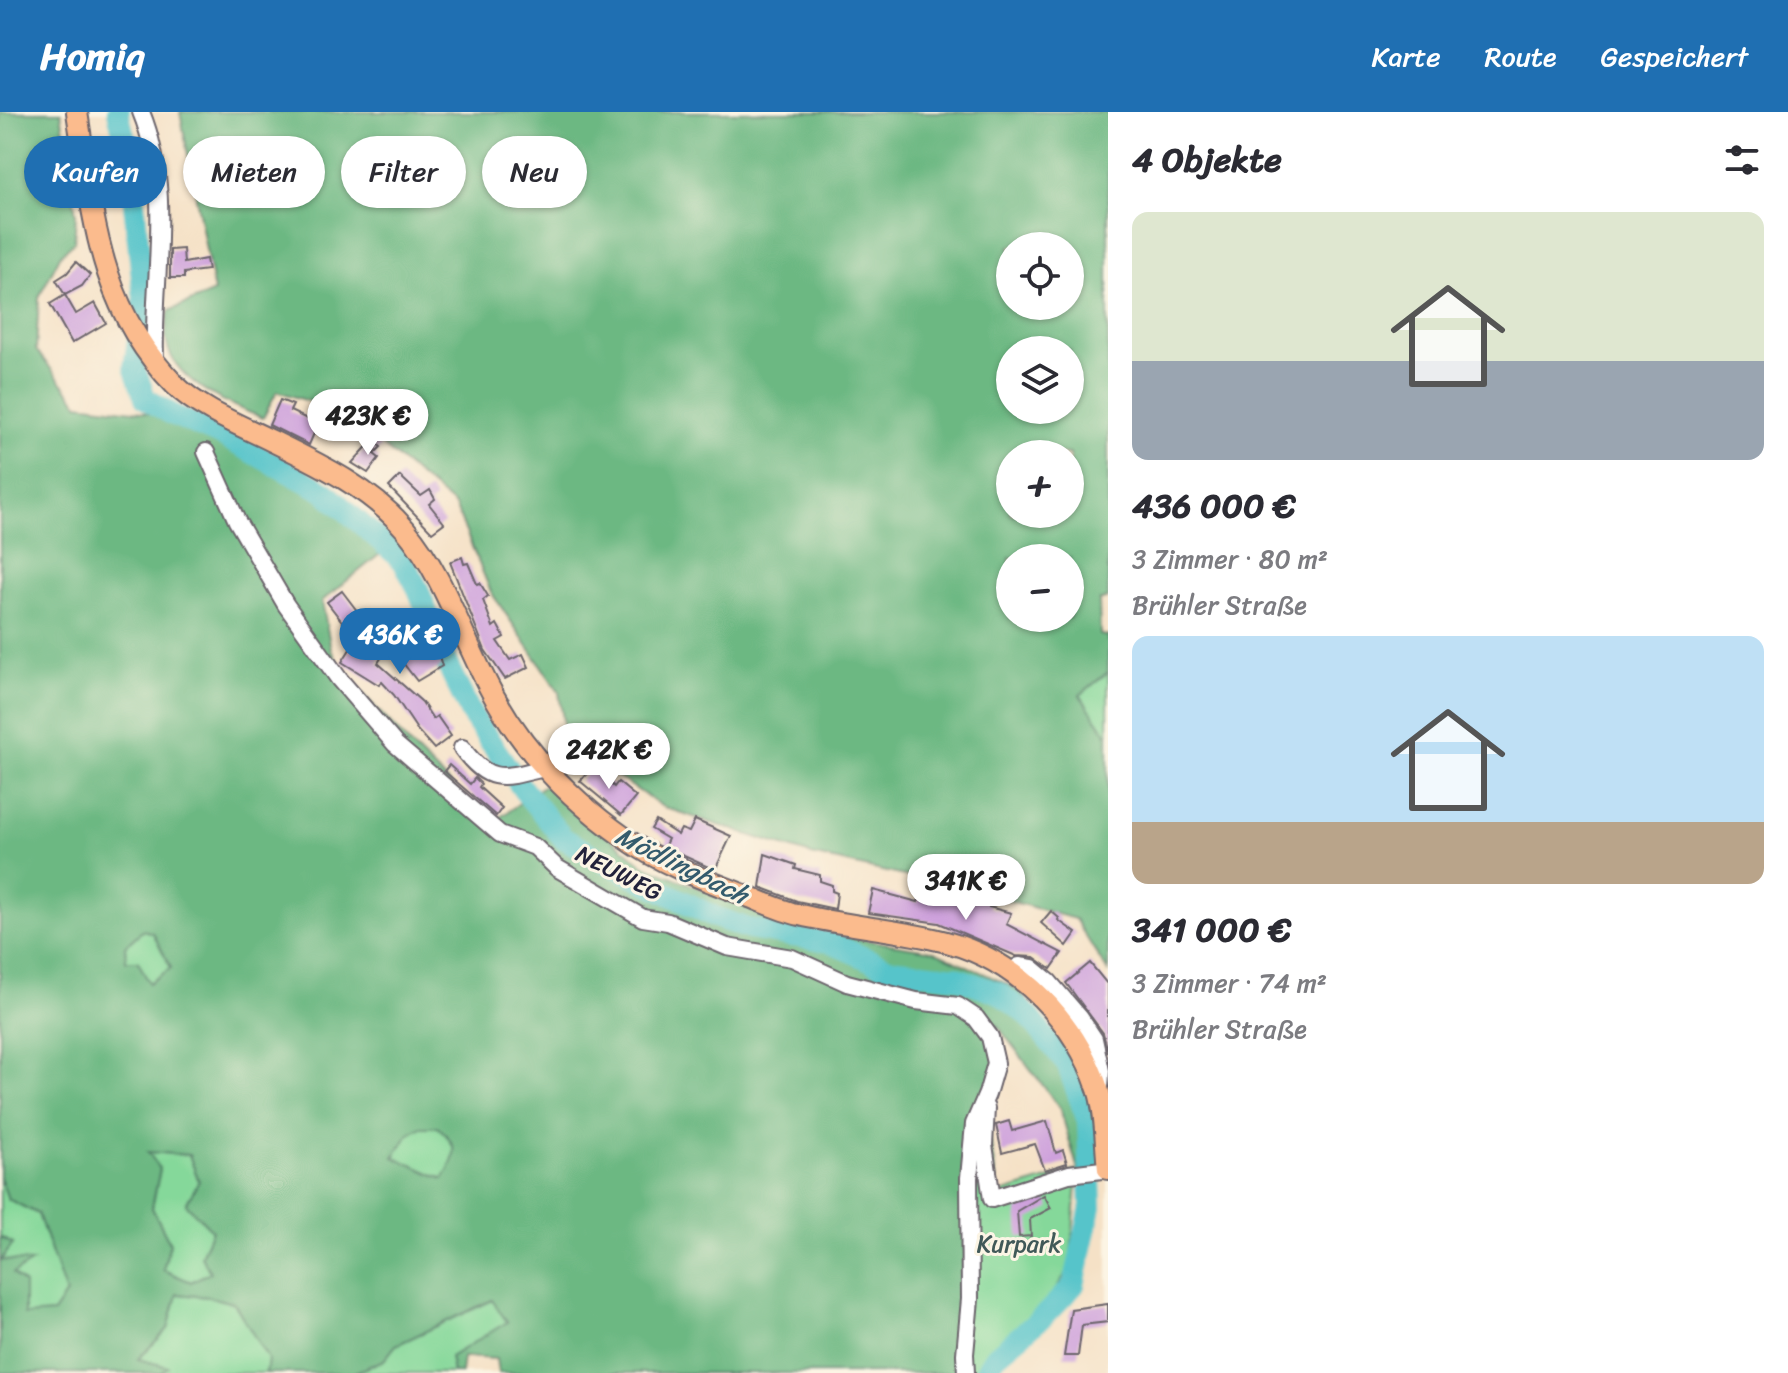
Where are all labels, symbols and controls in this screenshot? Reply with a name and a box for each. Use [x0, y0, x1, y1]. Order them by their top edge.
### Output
text: Homiq [40, 23, 144, 90]
text: Karte [1371, 32, 1441, 81]
text: Route [1485, 32, 1557, 81]
text: Gespeichert [1601, 32, 1748, 81]
text: 4 Objekte [1132, 130, 1282, 190]
chip: Kaufen [24, 136, 167, 208]
chip: Mieten [183, 136, 325, 208]
chip: Filter [341, 136, 466, 208]
chip: Neu [482, 136, 587, 208]
icon: filters [1720, 138, 1764, 182]
map controls [996, 232, 1084, 632]
button: locate [996, 232, 1084, 320]
icon: home [1376, 264, 1520, 408]
button: layers [996, 336, 1084, 424]
pin: 423K € [303, 389, 433, 457]
text: 423K € [325, 392, 411, 438]
button: + [996, 440, 1084, 528]
text: 436 000 € [1132, 476, 1296, 536]
text: 3 Zimmer · 80 m² [1132, 536, 1328, 582]
button: − [996, 544, 1084, 632]
text: Brühler Straße [1132, 582, 1307, 628]
pin: 436K € [335, 608, 465, 676]
text: 436K € [357, 611, 443, 657]
icon: home [1376, 688, 1520, 832]
pin: 242K € [544, 723, 674, 791]
text: 242K € [566, 726, 652, 772]
water label: Mödlingbach [607, 813, 759, 918]
street label: NEUWEG [568, 833, 670, 913]
pin: 341K € [901, 854, 1031, 922]
text: 341K € [925, 857, 1007, 903]
text: 341 000 € [1132, 900, 1291, 960]
text: 3 Zimmer · 74 m² [1132, 960, 1327, 1006]
text: Brühler Straße [1132, 1006, 1307, 1052]
park label: Kurpark [977, 1223, 1062, 1265]

